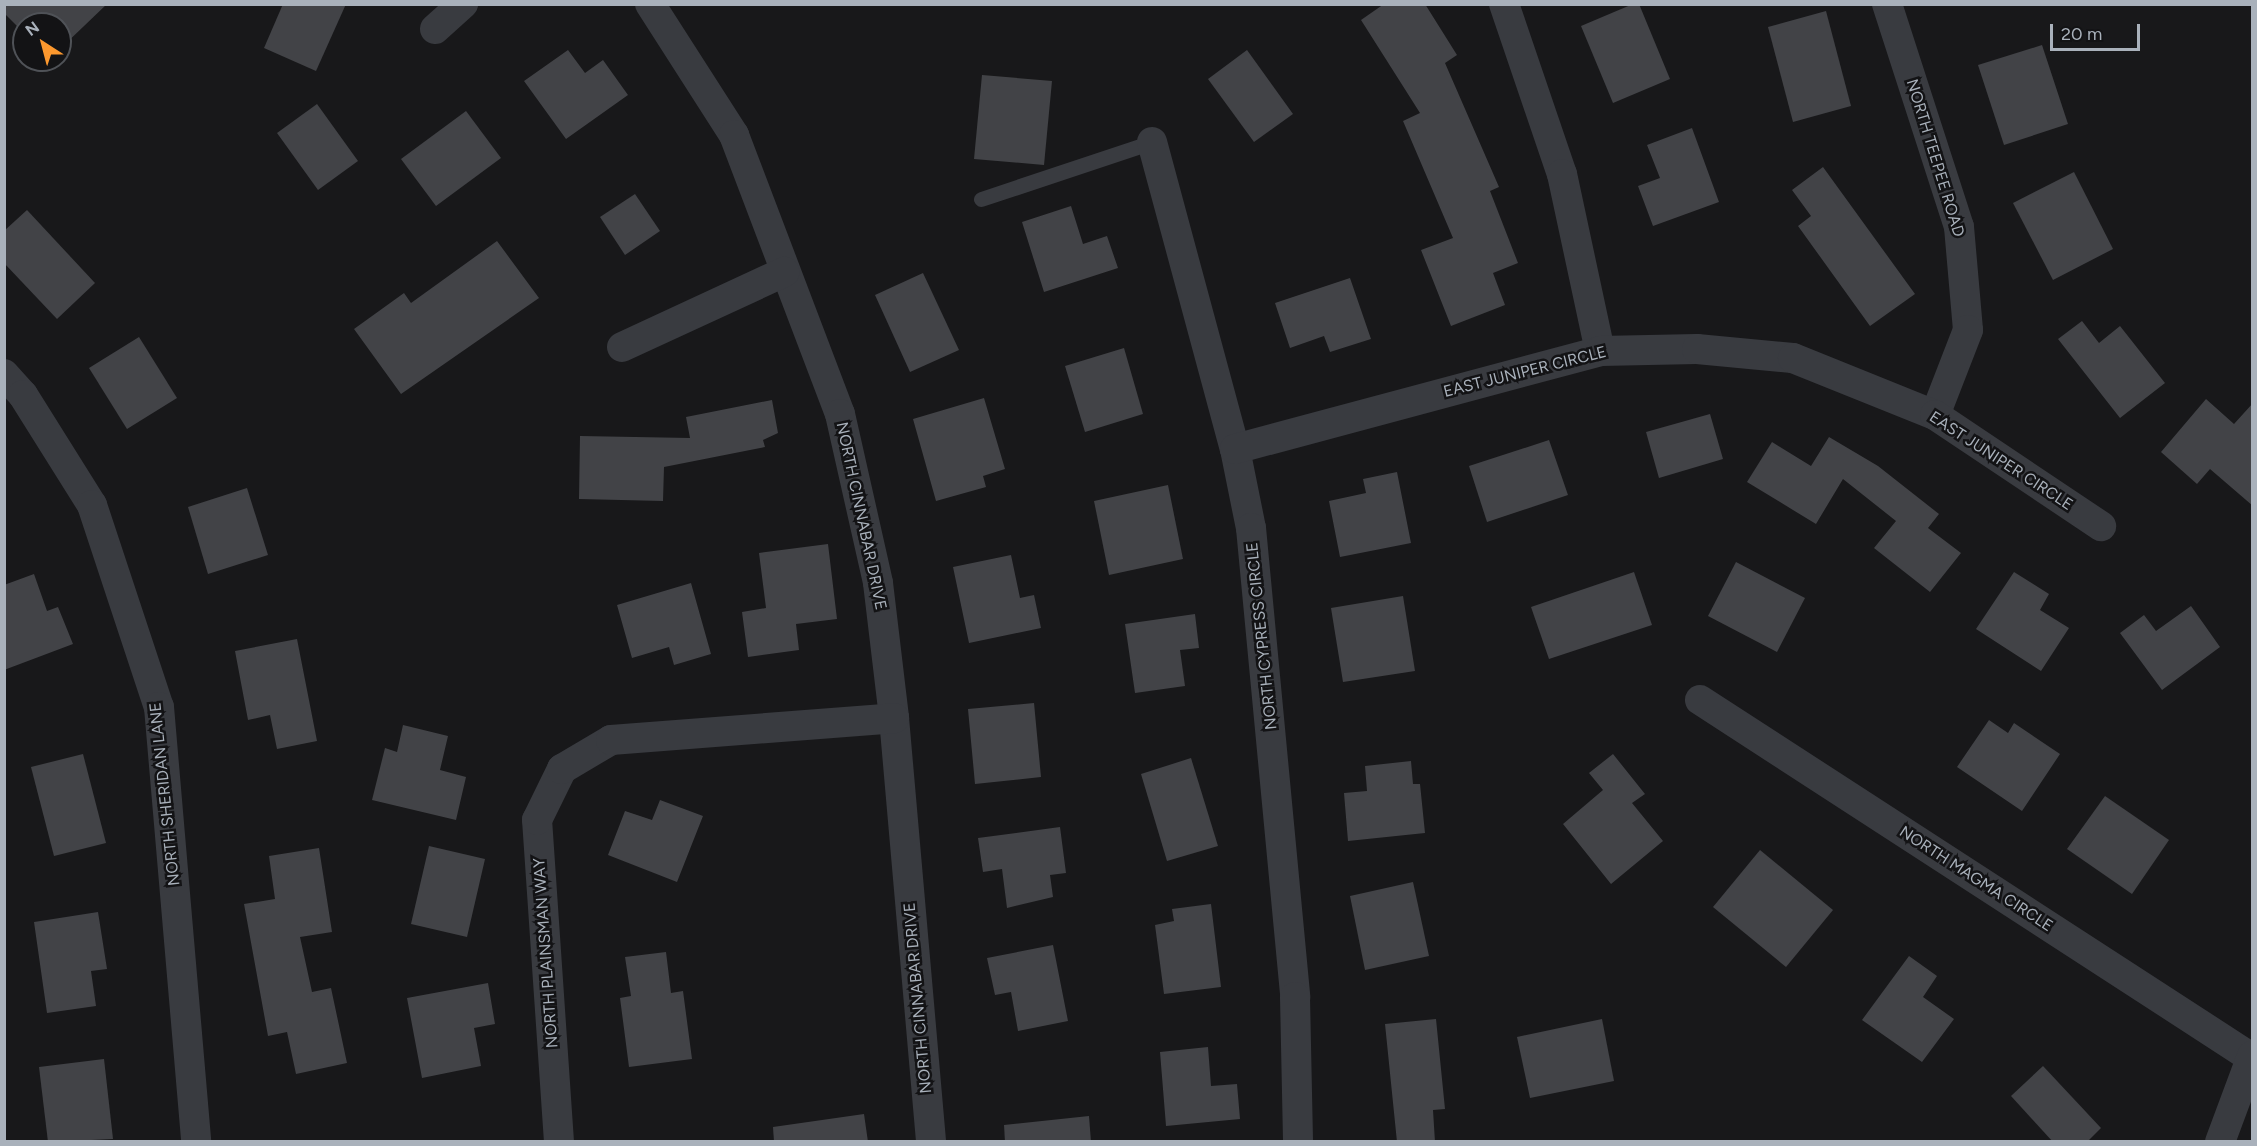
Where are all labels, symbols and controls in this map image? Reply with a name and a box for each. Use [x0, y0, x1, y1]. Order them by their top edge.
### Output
north arrow [12, 12, 72, 72]
scale bar [2053, 12, 2143, 50]
text: N [22, 17, 43, 40]
text: 20 m [2061, 23, 2102, 45]
street label: NORTH TEEPEE ROAD [1902, 77, 1968, 239]
street label: EAST JUNIPER CIRCLE [1442, 342, 1608, 402]
street label: EAST JUNIPER CIRCLE [1926, 407, 2076, 515]
street label: NORTH CINNABAR DRIVE [832, 420, 890, 612]
street label: NORTH CYPRESS CIRCLE [1243, 541, 1281, 731]
street label: NORTH SHERIDAN LANE [146, 701, 184, 887]
street label: NORTH MAGMA CIRCLE [1896, 822, 2056, 936]
street label: NORTH PLAINSMAN WAY [530, 857, 562, 1049]
street label: NORTH CINNABAR DRIVE [900, 902, 936, 1094]

